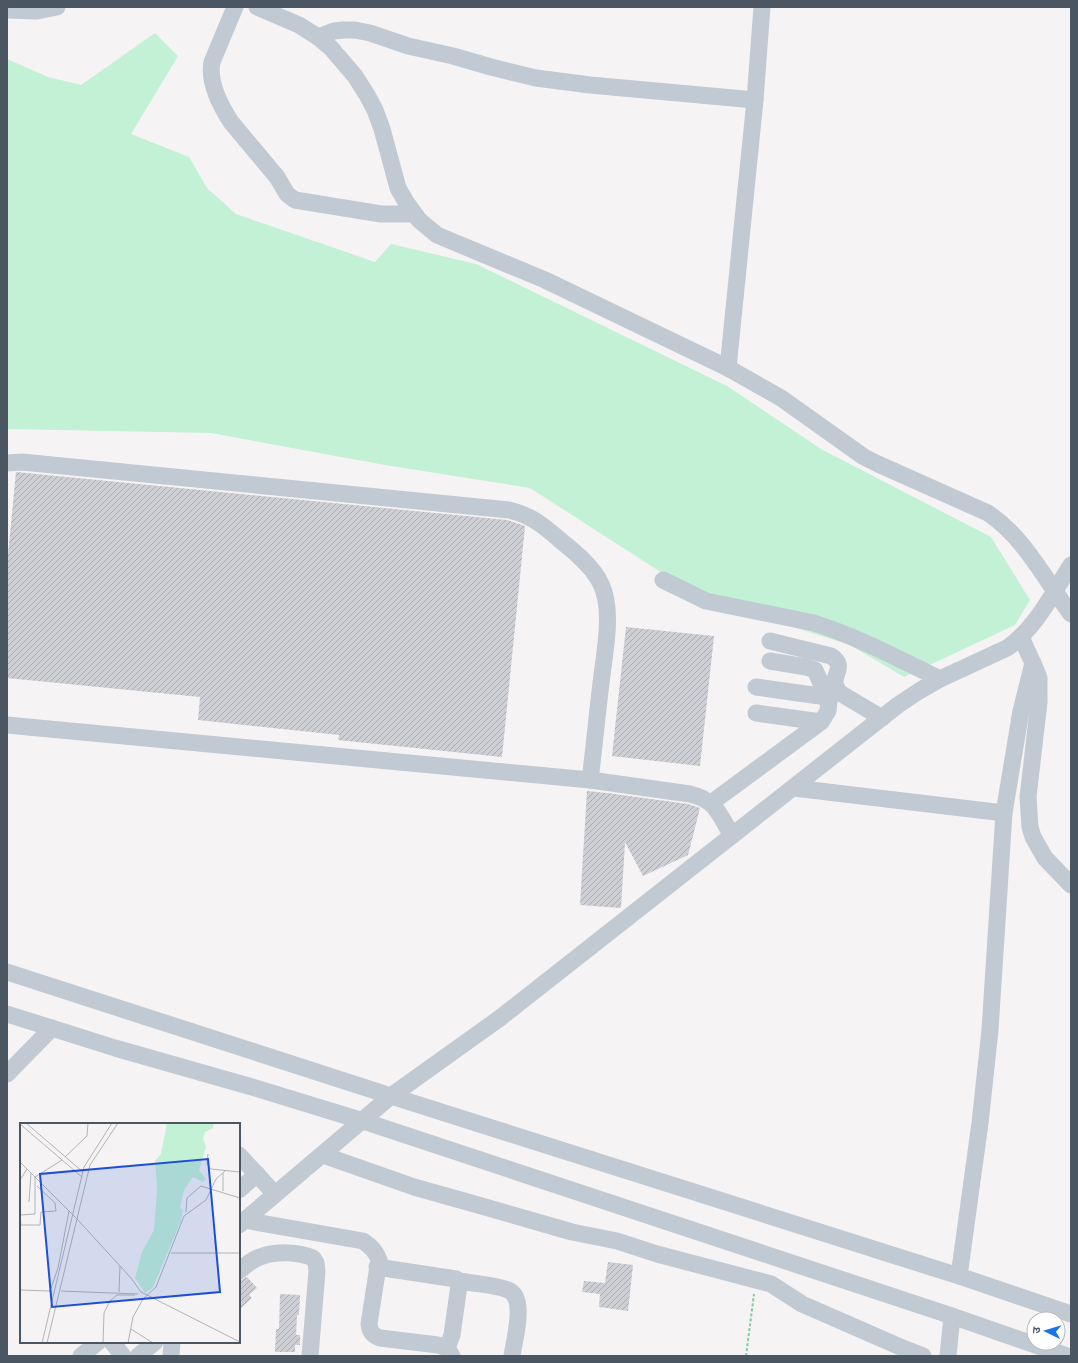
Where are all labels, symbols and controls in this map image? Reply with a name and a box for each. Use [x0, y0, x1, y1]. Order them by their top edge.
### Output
inset map [20, 1123, 240, 1343]
north arrow [1026, 1311, 1066, 1351]
text: उ [1030, 1326, 1042, 1334]

